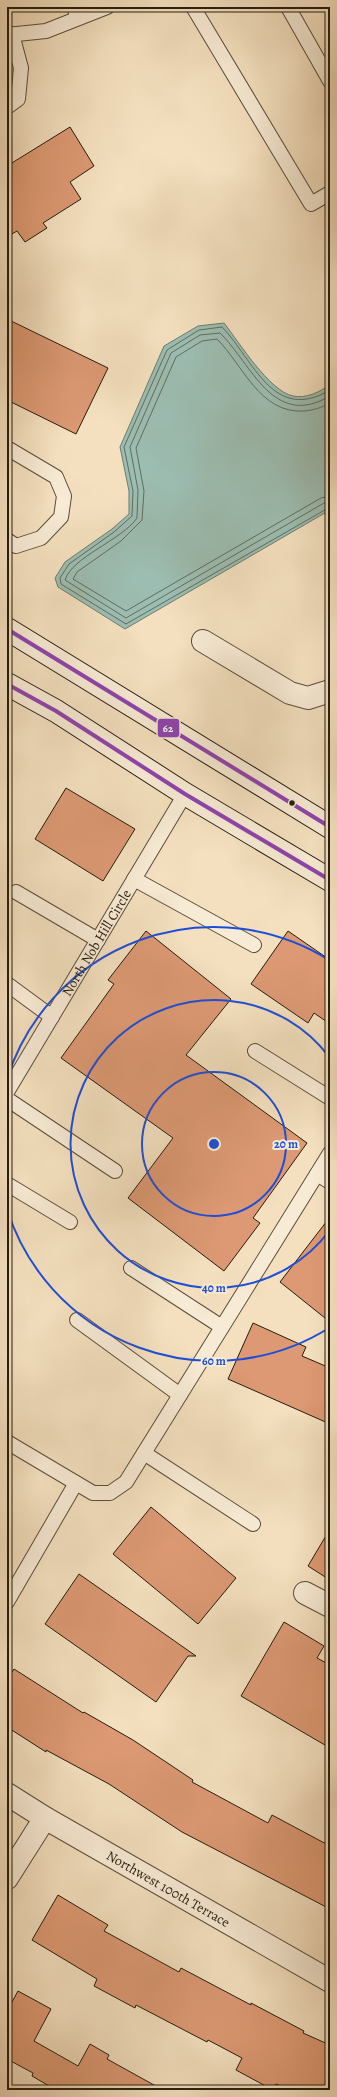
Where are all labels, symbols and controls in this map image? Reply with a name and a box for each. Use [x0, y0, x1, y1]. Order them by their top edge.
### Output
line badge: 62 [157, 718, 180, 738]
text: 62 [163, 721, 174, 736]
unlabelled marker [287, 798, 297, 808]
street label: North Nob Hill Circle [57, 886, 136, 1000]
text: 20 m [274, 1136, 298, 1152]
centre of rings [207, 1137, 221, 1151]
text: 40 m [202, 1280, 226, 1296]
text: 60 m [202, 1353, 226, 1369]
street label: Northwest 100th Terrace [103, 1846, 233, 1932]

